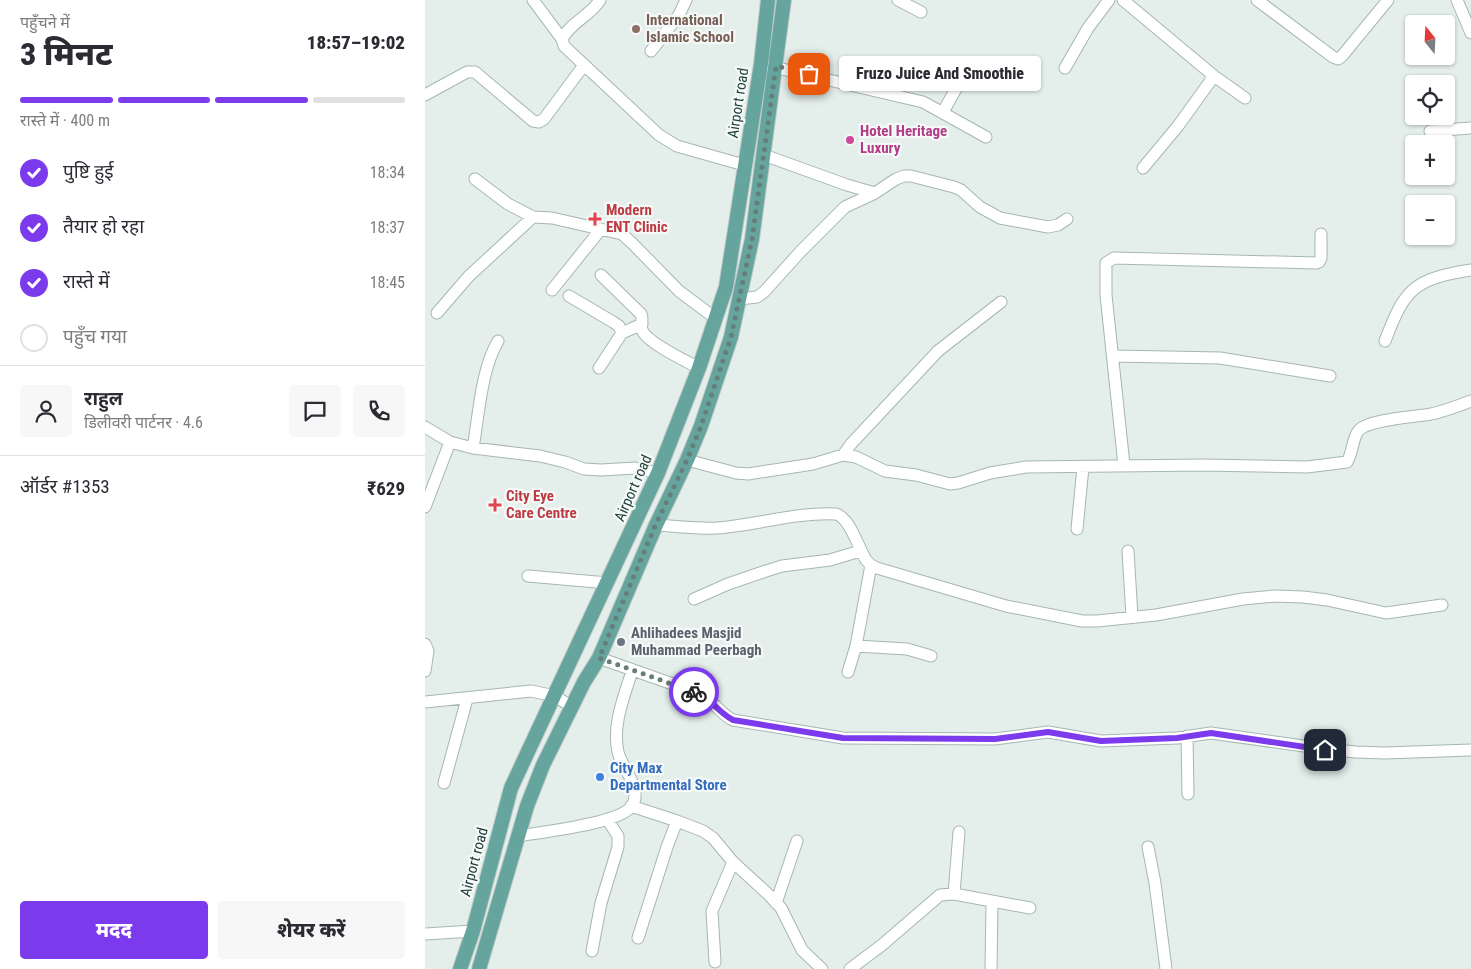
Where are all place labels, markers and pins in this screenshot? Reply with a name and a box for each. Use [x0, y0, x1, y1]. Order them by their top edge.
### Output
place label: International Islamic School [646, 11, 734, 46]
marker: International Islamic School [630, 23, 642, 35]
pin [788, 53, 830, 95]
callout: Fruzo Juice And Smoothie [839, 56, 1041, 92]
place label: Hotel Heritage Luxury [860, 122, 947, 157]
marker: Hotel Heritage Luxury [844, 134, 856, 146]
place label: Modern ENT Clinic [606, 201, 668, 236]
marker: Modern ENT Clinic [588, 212, 602, 226]
place label: City Eye Care Centre [506, 487, 577, 522]
marker: City Eye Care Centre [488, 498, 502, 512]
place label: Ahlihadees Masjid Muhammad Peerbagh [631, 624, 762, 659]
marker: Ahlihadees Masjid Muhammad Peerbagh [615, 636, 627, 648]
pin [1304, 729, 1346, 771]
place label: City Max Departmental Store [610, 759, 727, 794]
marker: City Max Departmental Store [594, 771, 606, 783]

